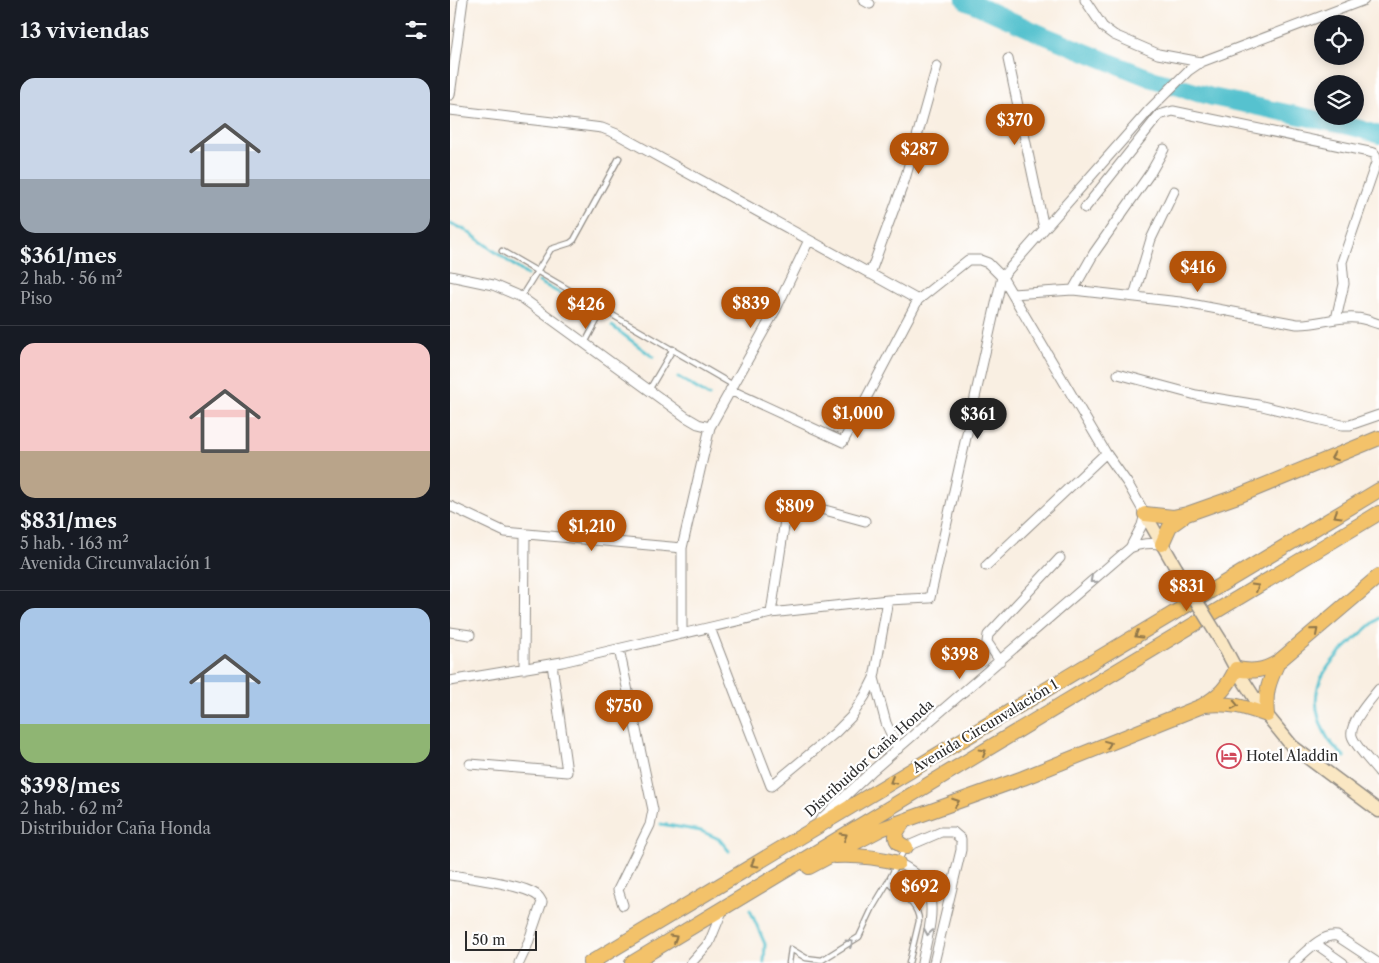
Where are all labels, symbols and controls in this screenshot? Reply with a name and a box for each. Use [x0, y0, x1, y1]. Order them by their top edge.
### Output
map controls [1314, 15, 1364, 125]
button: locate [1314, 15, 1364, 65]
icon: filters [402, 16, 430, 44]
text: 13 viviendas [20, 18, 149, 43]
button: layers [1314, 75, 1364, 125]
pin: $370 [985, 104, 1045, 146]
icon: home [180, 110, 270, 200]
text: $370 [997, 110, 1033, 130]
pin: $287 [889, 132, 949, 175]
text: $287 [901, 139, 937, 159]
text: $361/mes [20, 243, 117, 268]
pin: $416 [1168, 250, 1228, 293]
text: $416 [1180, 257, 1216, 277]
text: 2 hab. · 56 m² [20, 268, 123, 288]
pin: $839 [721, 286, 781, 329]
text: Piso [20, 288, 52, 308]
pin: $426 [556, 288, 616, 330]
text: $839 [732, 293, 770, 313]
text: $426 [567, 294, 605, 314]
icon: home [180, 376, 270, 466]
pin: $1,000 [817, 396, 899, 439]
pin: $361 [948, 398, 1008, 440]
text: $1,000 [833, 403, 883, 423]
text: $361 [961, 404, 995, 424]
one-way arrow [1330, 451, 1339, 461]
pin: $809 [765, 490, 825, 532]
text: $809 [776, 496, 814, 516]
text: $831/mes [20, 508, 117, 533]
one-way arrow [1334, 509, 1343, 518]
pin: $1,210 [551, 510, 633, 552]
text: $1,210 [568, 516, 616, 536]
text: 5 hab. · 163 m² [20, 533, 129, 553]
text: Avenida Circunvalación 1 [20, 553, 211, 573]
pin: $831 [1157, 570, 1217, 612]
one-way arrow [1090, 575, 1099, 584]
text: $831 [1169, 576, 1205, 596]
one-way arrow [1251, 583, 1260, 593]
one-way arrow [1310, 627, 1319, 636]
one-way arrow [1134, 628, 1143, 638]
pin: $398 [930, 638, 990, 680]
icon: home [180, 641, 270, 731]
text: $398 [941, 644, 979, 664]
street label: Avenida Circunvalación 1 [908, 675, 1061, 777]
pin: $750 [594, 690, 654, 732]
street label: Distribuidor Caña Honda [801, 695, 938, 821]
text: $750 [606, 696, 642, 716]
one-way arrow [1231, 700, 1240, 710]
one-way arrow [1103, 739, 1112, 750]
hotel icon: Hotel Aladdin [1216, 743, 1242, 769]
place label: Hotel Aladdin [1246, 747, 1339, 765]
one-way arrow [977, 749, 986, 759]
text: $398/mes [20, 773, 120, 798]
one-way arrow [890, 774, 899, 784]
text: 2 hab. · 62 m² [20, 798, 123, 818]
one-way arrow [951, 798, 960, 808]
text: Distribuidor Caña Honda [20, 818, 211, 838]
one-way arrow [838, 833, 847, 843]
one-way arrow [750, 858, 759, 868]
pin: $692 [890, 870, 950, 912]
text: $692 [901, 876, 939, 896]
one-way arrow [924, 927, 934, 936]
scale bar [465, 928, 538, 951]
text: 50 m [472, 931, 505, 949]
one-way arrow [669, 935, 678, 945]
one-way arrow [845, 939, 854, 949]

